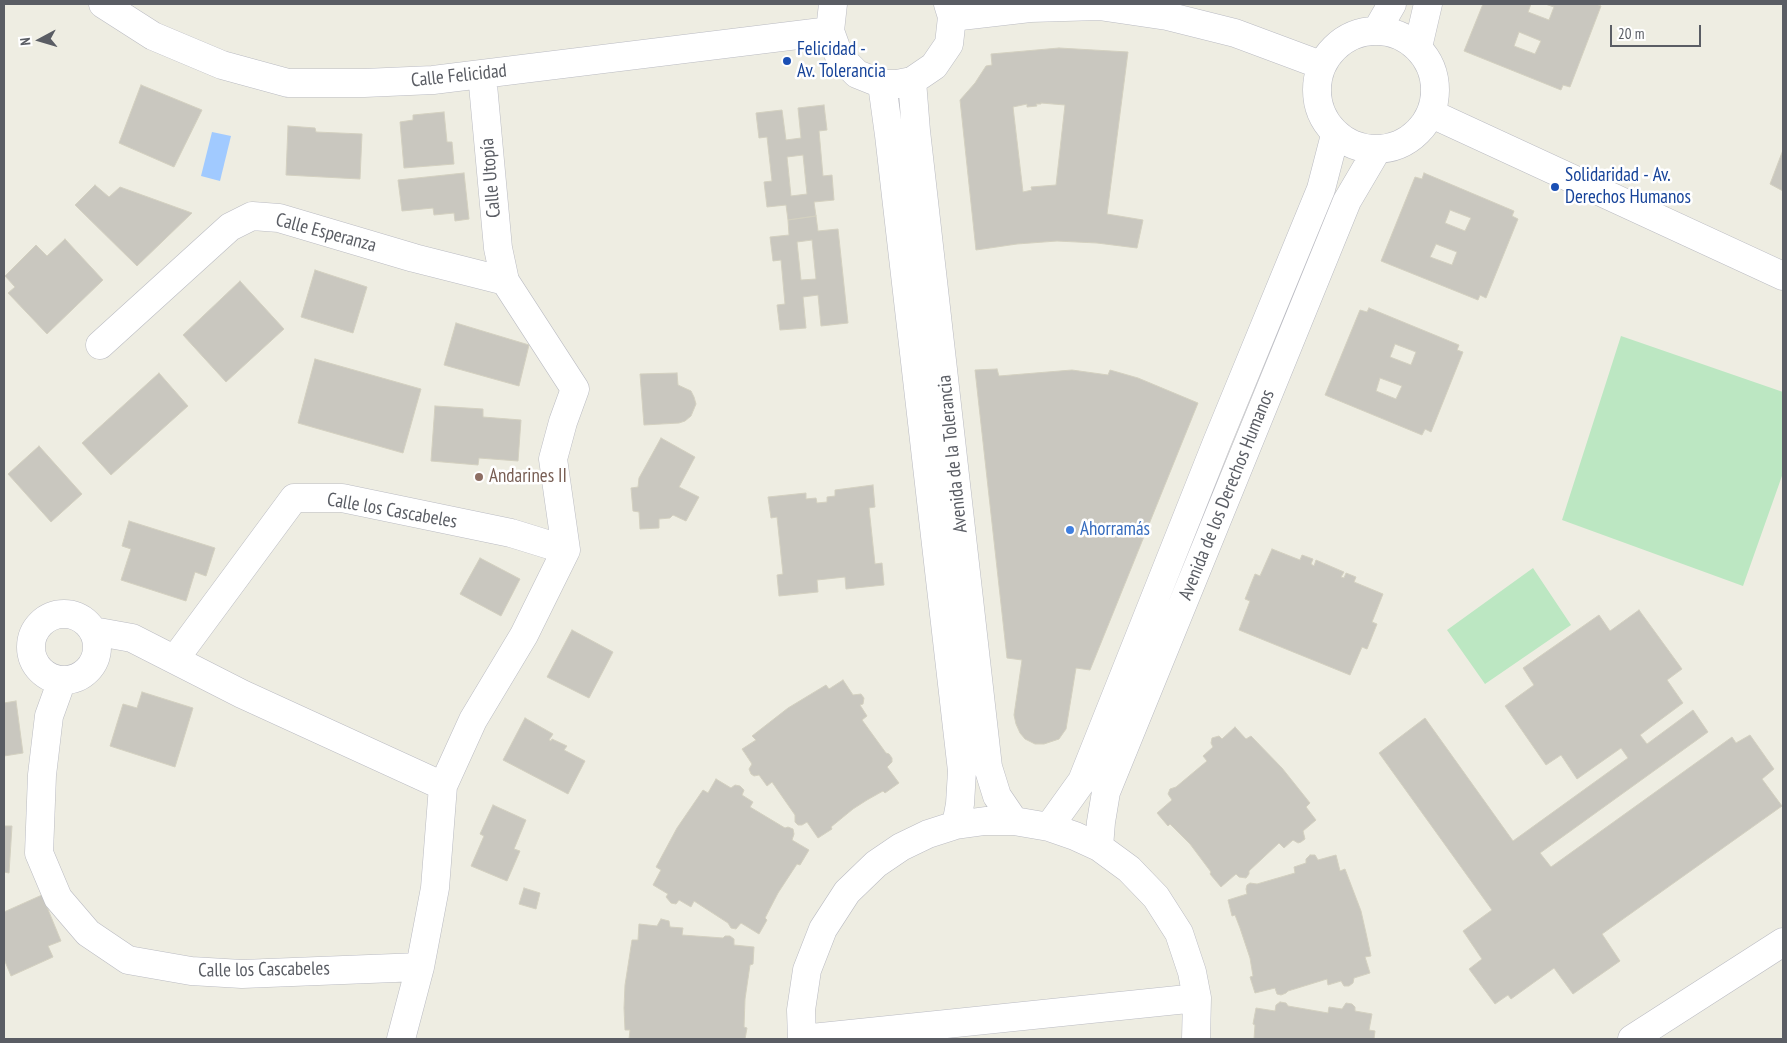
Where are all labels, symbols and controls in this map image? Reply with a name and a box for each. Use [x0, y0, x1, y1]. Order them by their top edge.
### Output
north arrow [15, 15, 65, 65]
scale bar [1612, 15, 1703, 47]
text: 20 m [1618, 24, 1644, 43]
text: N [16, 37, 34, 46]
place label: Felicidad - Av. Tolerancia [797, 39, 886, 83]
marker: Felicidad - Av. Tolerancia [781, 55, 793, 67]
street label: Calle Felicidad [410, 60, 508, 92]
street label: Calle Utopía [476, 137, 506, 219]
place label: Solidaridad - Av. Derechos Humanos [1565, 165, 1691, 209]
marker: Solidaridad - Av. Derechos Humanos [1549, 181, 1561, 193]
street label: Calle Esperanza [273, 209, 379, 257]
street label: Avenida de la Tolerancia [933, 374, 973, 534]
street label: Avenida de los Derechos Humanos [1174, 386, 1280, 604]
place label: Andarines II [489, 466, 567, 488]
marker: Andarines II [473, 471, 485, 483]
street label: Calle los Cascabeles [325, 488, 459, 534]
place label: Ahorramás [1080, 519, 1150, 541]
marker: Ahorramás [1064, 524, 1076, 536]
street label: Calle los Cascabeles [198, 957, 330, 983]

